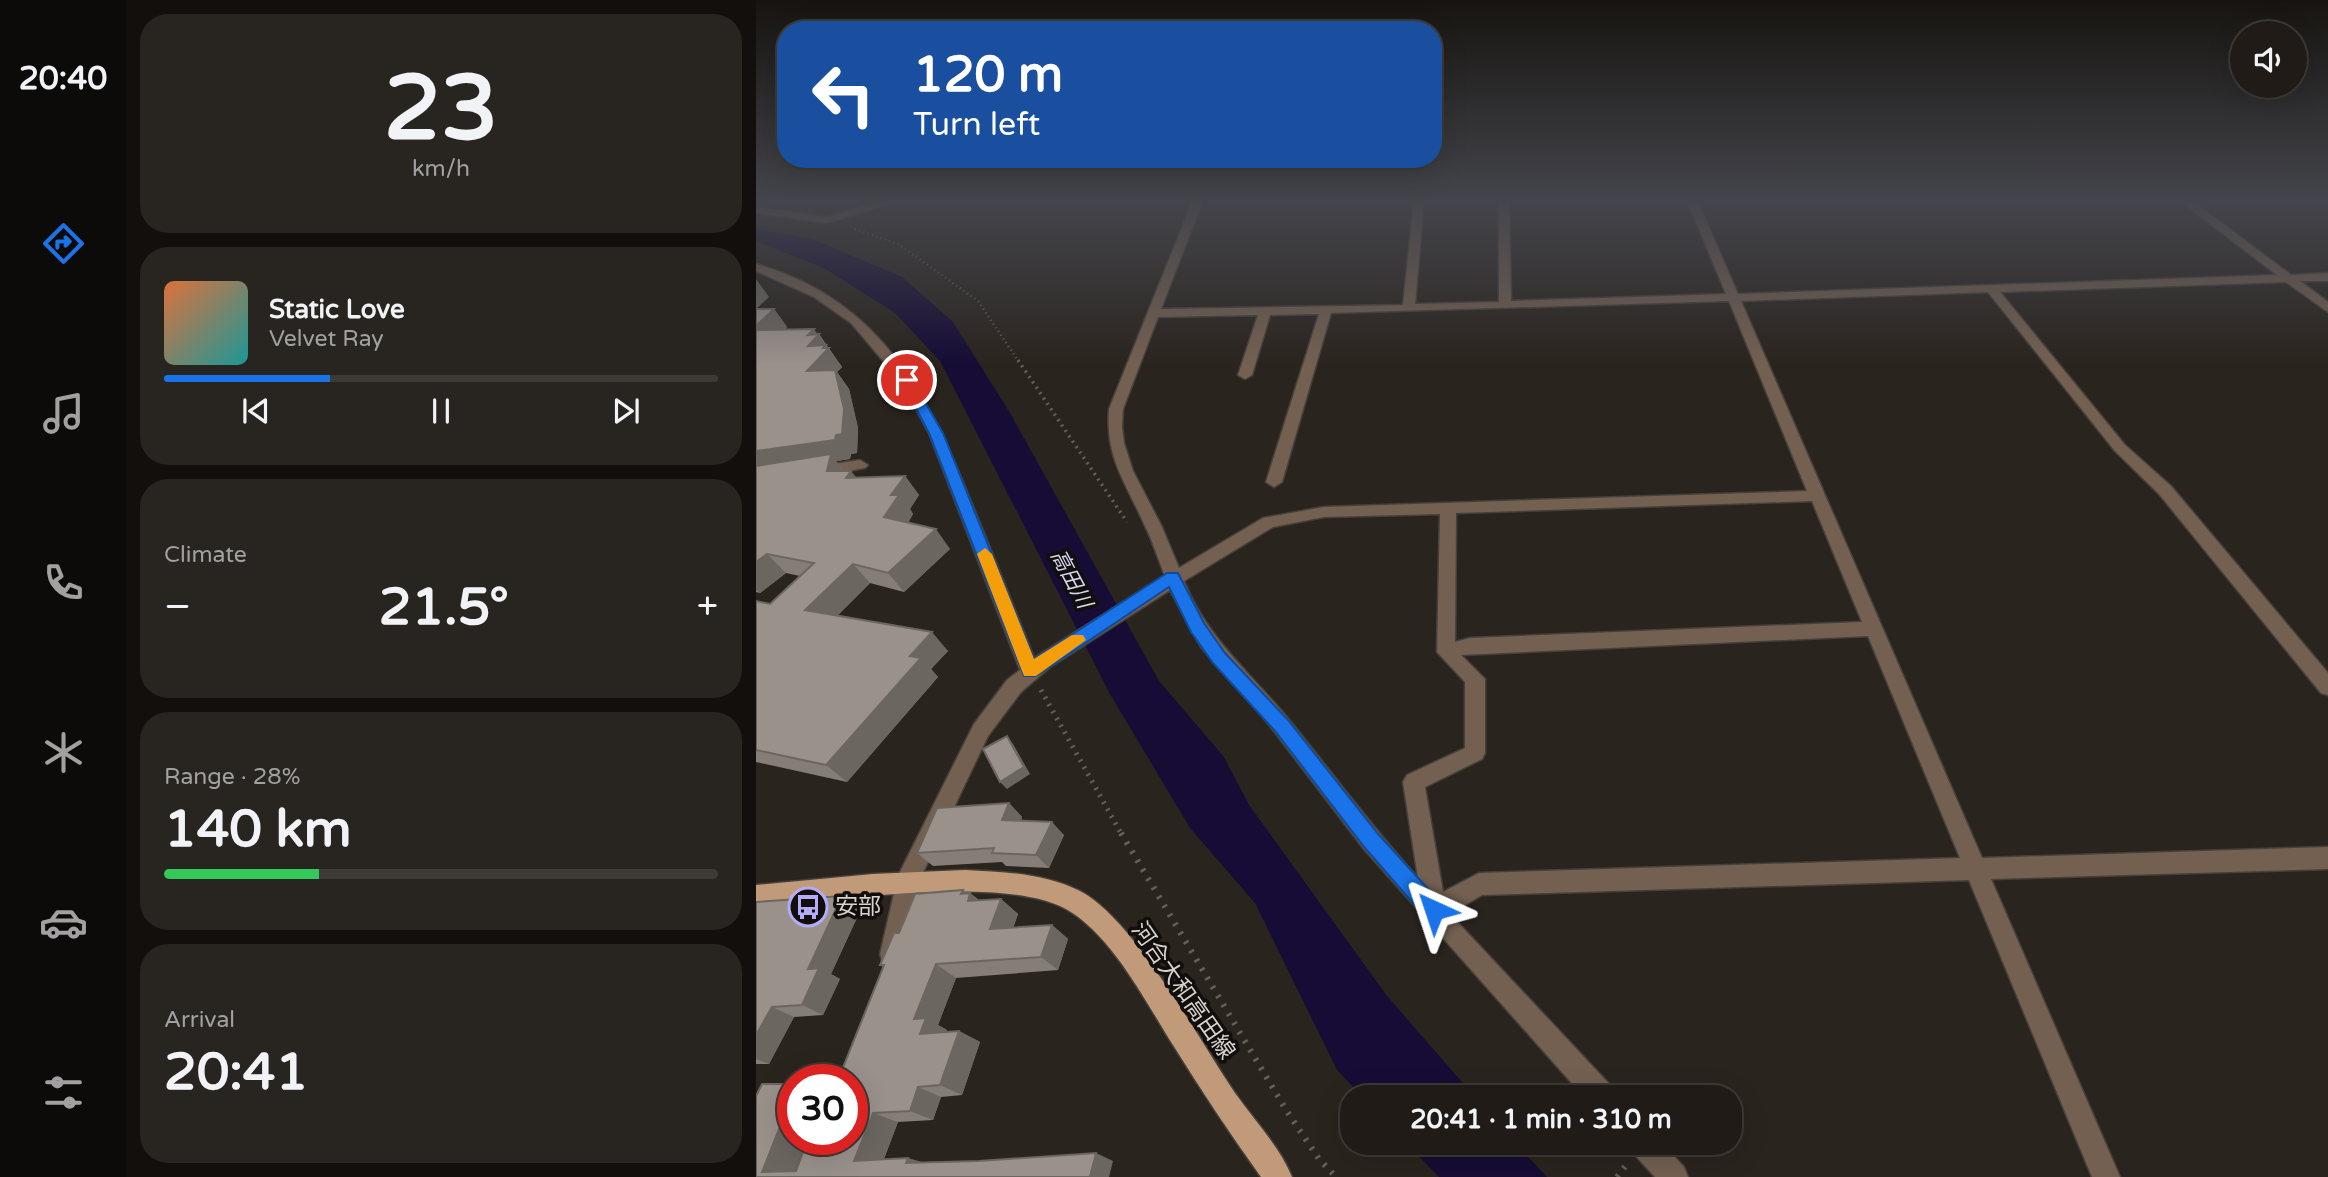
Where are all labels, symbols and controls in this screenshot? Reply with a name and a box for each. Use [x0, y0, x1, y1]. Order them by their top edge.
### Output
map controls [2230, 21, 2307, 98]
button: sound [2230, 21, 2307, 98]
text: 120 m [913, 46, 1063, 105]
icon: left [798, 49, 889, 140]
text: 23 [384, 54, 498, 164]
text: 20:40 [19, 60, 107, 98]
text: Turn left [913, 106, 1040, 144]
text: km/h [412, 155, 470, 183]
icon: directions [39, 219, 88, 268]
text: Static Love [269, 294, 405, 325]
text: Velvet Ray [269, 325, 384, 353]
pin [877, 350, 937, 410]
icon: arrive [888, 361, 926, 399]
icon: music [39, 389, 88, 438]
icon: previous [237, 392, 275, 430]
icon: pause [422, 392, 460, 430]
icon: next [607, 392, 645, 430]
text: Climate [164, 541, 247, 569]
water label: 高田川 [1045, 545, 1098, 614]
icon: phone [39, 558, 88, 607]
text: 21.5° [379, 576, 509, 639]
text: − [164, 584, 191, 630]
text: + [697, 584, 718, 630]
icon: climate [39, 728, 88, 777]
text: Range · 28% [164, 763, 300, 791]
text: 140 km [164, 798, 352, 861]
position arrow [1397, 873, 1471, 947]
bus stop icon: 安部 [787, 886, 829, 928]
place label: 安部 [835, 893, 881, 921]
icon: car [39, 898, 88, 947]
street label: 河合大和高田線 [1125, 917, 1241, 1065]
text: Arrival [164, 1006, 235, 1034]
text: 20:41 [164, 1041, 308, 1104]
speed limit sign: 30 [777, 1064, 868, 1155]
icon: filters [39, 1068, 88, 1117]
text: 20:41 · 1 min · 310 m [1410, 1104, 1672, 1135]

